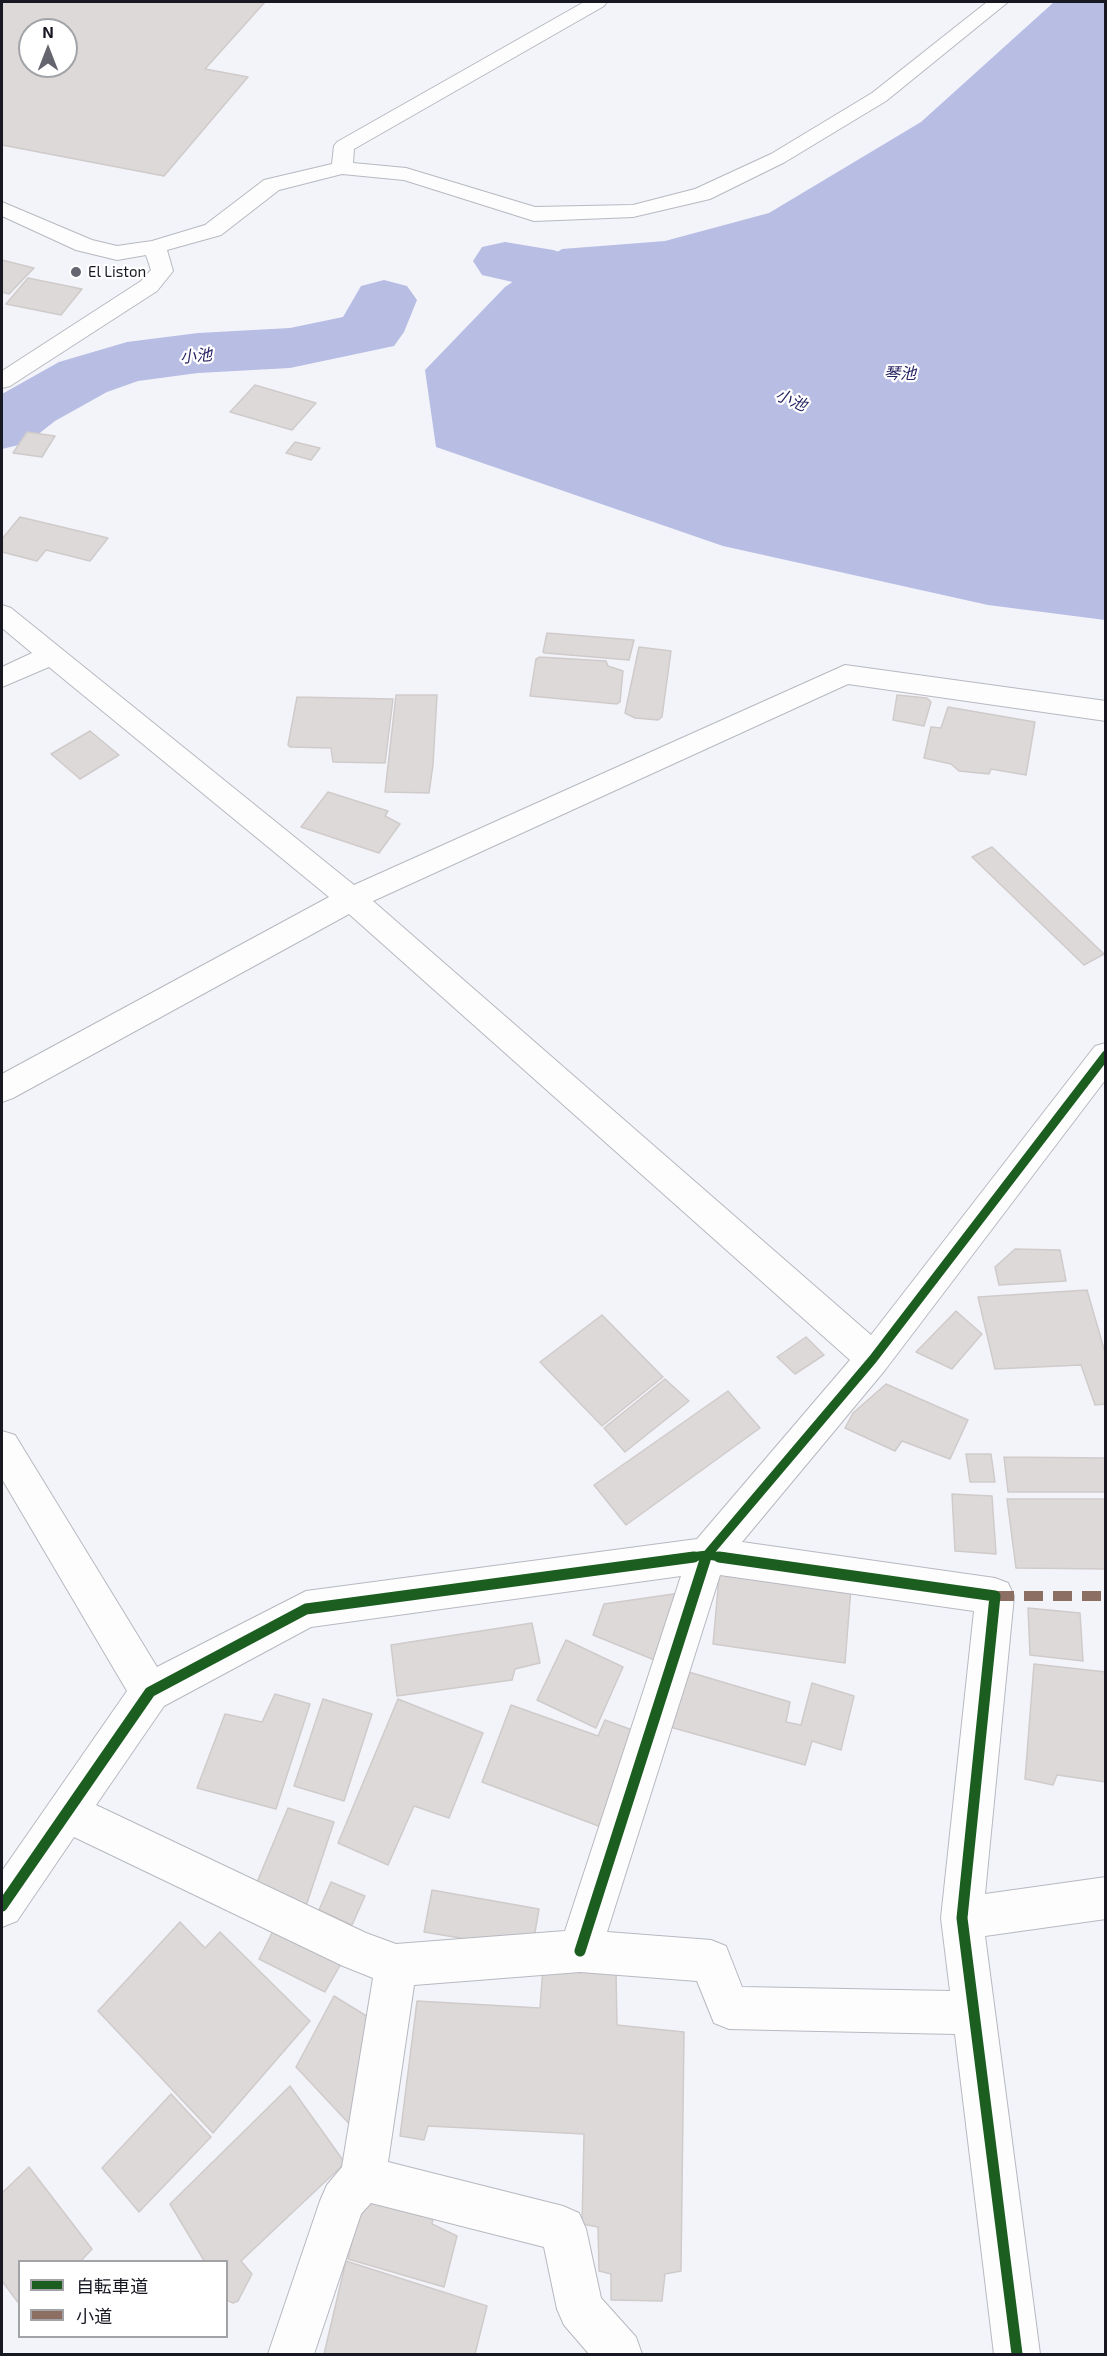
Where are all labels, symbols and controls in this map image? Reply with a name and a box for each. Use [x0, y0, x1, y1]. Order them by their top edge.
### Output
north arrow [18, 18, 78, 78]
text: N [42, 22, 54, 41]
place label: El Liston [88, 263, 146, 281]
marker: El Liston [69, 265, 83, 279]
water label: 小池 [179, 345, 213, 367]
water label: 琴池 [884, 364, 916, 384]
water label: 小池 [773, 385, 809, 415]
legend [18, 2260, 228, 2338]
text: 自転車道 [76, 2275, 148, 2297]
text: 小道 [76, 2305, 112, 2327]

